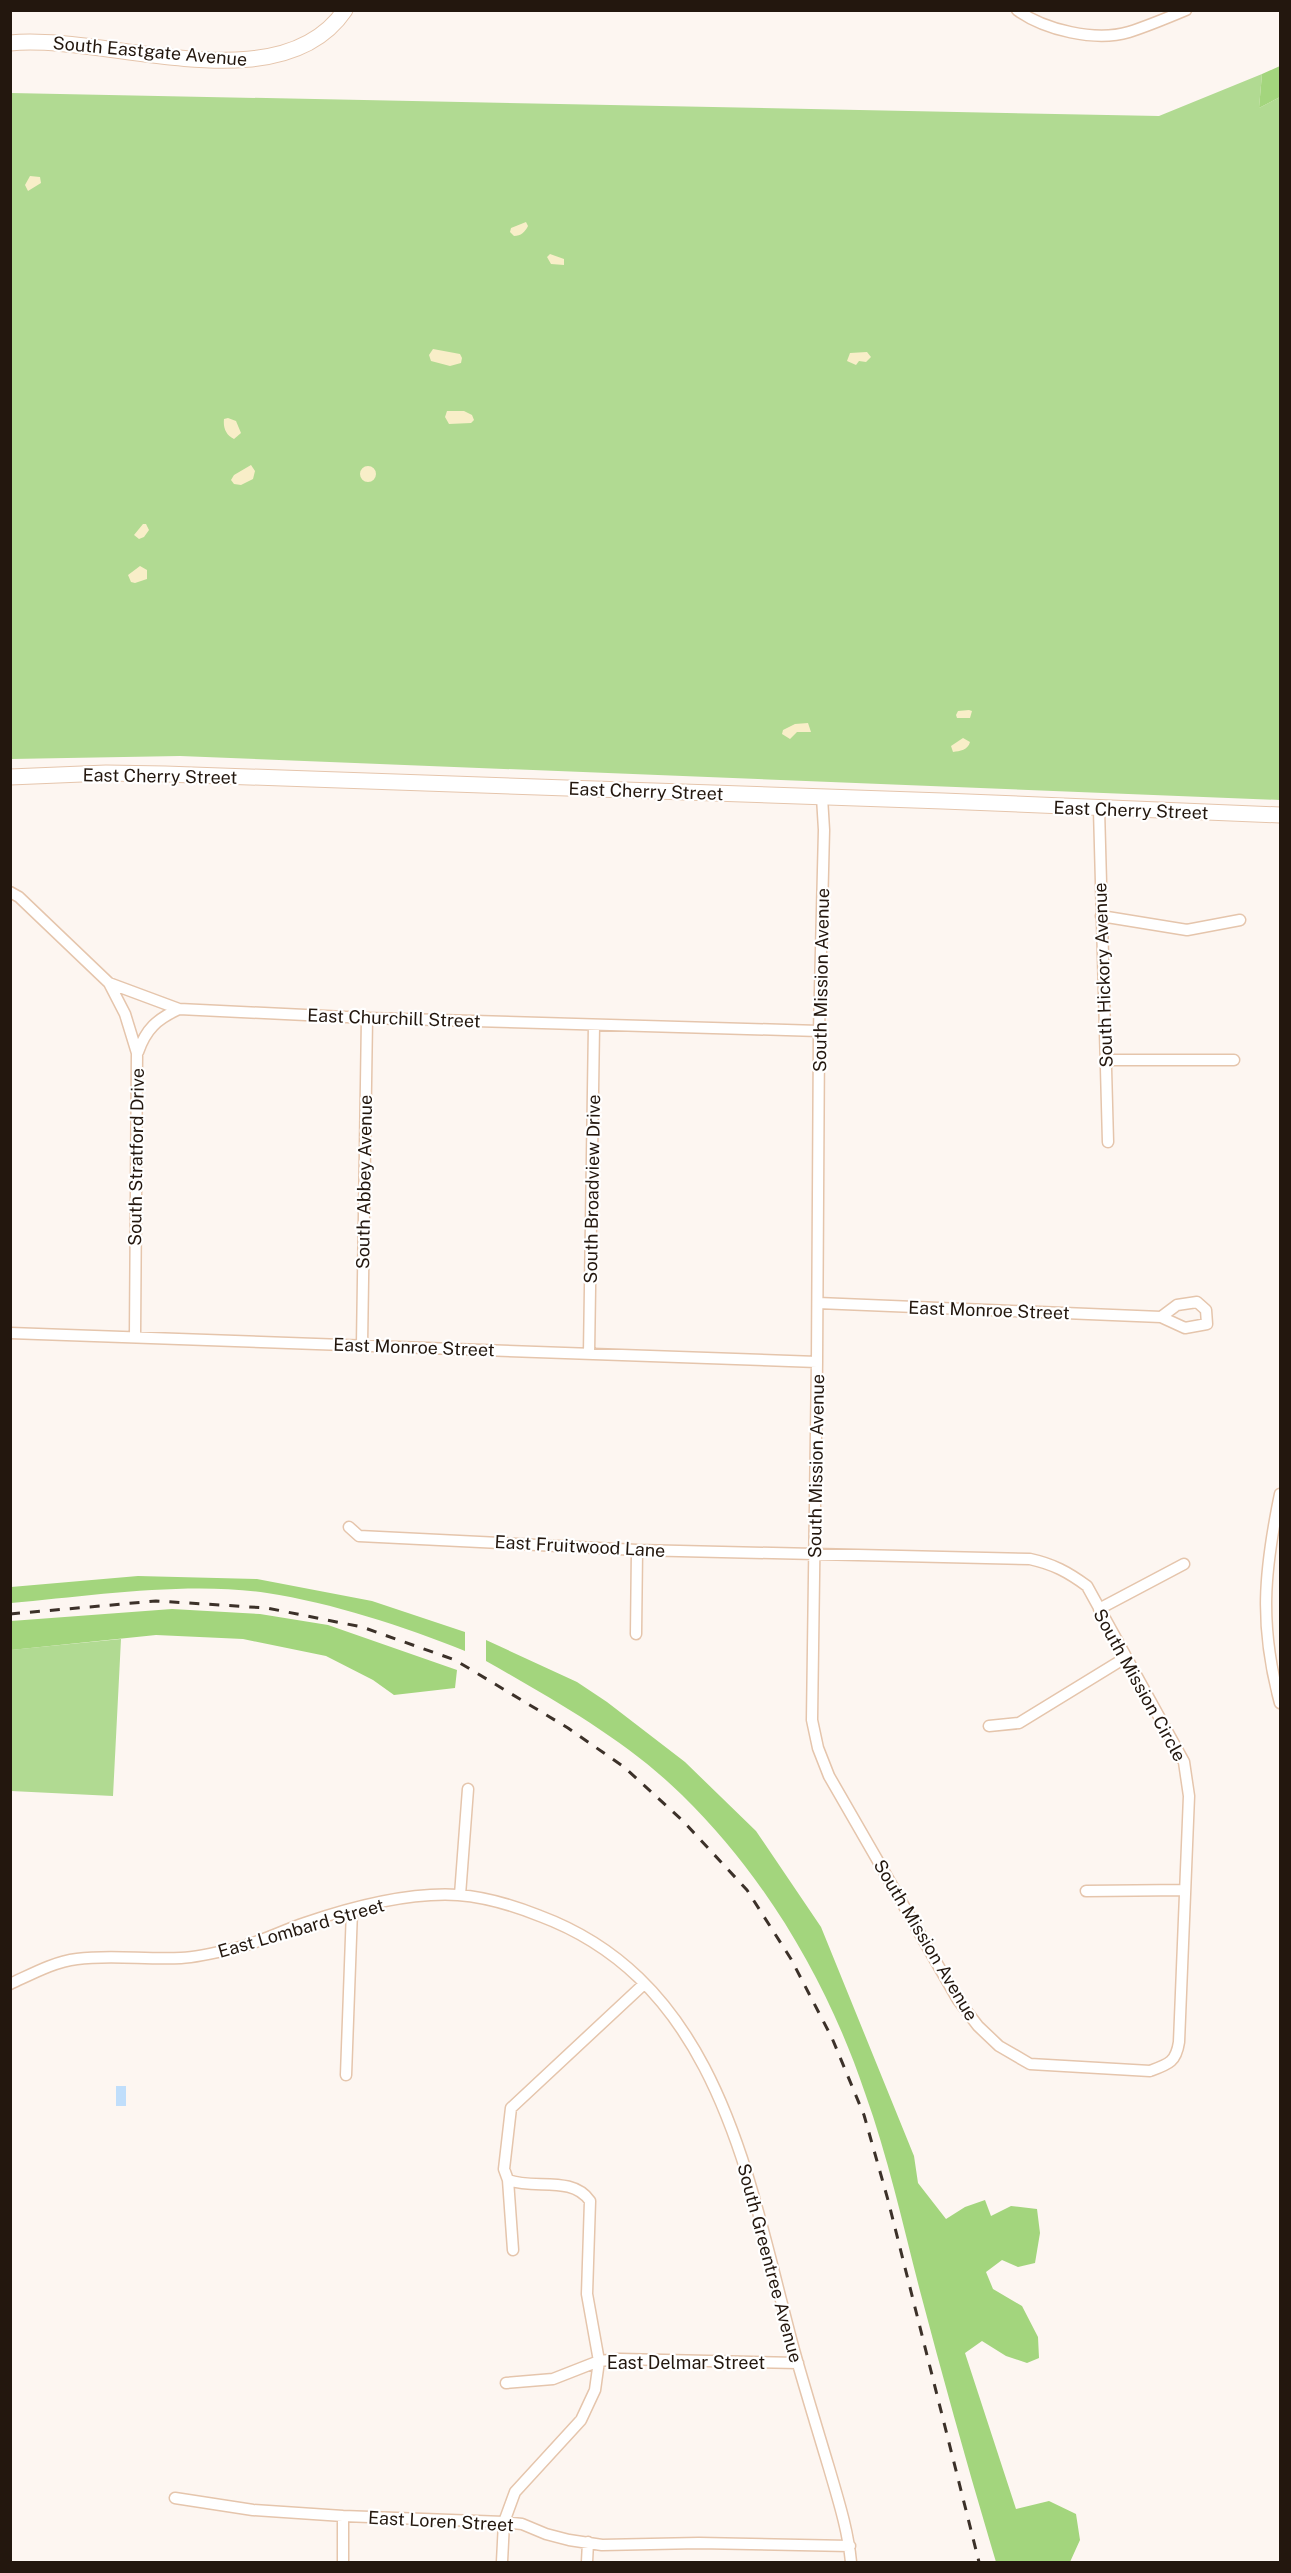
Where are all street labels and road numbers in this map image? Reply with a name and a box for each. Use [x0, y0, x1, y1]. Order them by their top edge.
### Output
street label: South Eastgate Avenue [52, 32, 248, 70]
street label: East Cherry Street [82, 764, 238, 788]
street label: East Cherry Street [568, 778, 724, 804]
street label: East Cherry Street [1053, 797, 1209, 823]
street label: South Hickory Avenue [1089, 882, 1117, 1068]
street label: South Mission Avenue [809, 888, 833, 1072]
street label: East Churchill Street [307, 1004, 481, 1032]
street label: South Stratford Drive [124, 1068, 148, 1246]
street label: South Broadview Drive [580, 1094, 604, 1284]
street label: South Abbey Avenue [352, 1095, 376, 1269]
street label: East Monroe Street [908, 1297, 1070, 1323]
street label: East Monroe Street [333, 1334, 495, 1360]
street label: South Mission Avenue [804, 1374, 828, 1558]
street label: East Fruitwood Lane [494, 1531, 666, 1561]
street label: South Mission Circle [1089, 1605, 1191, 1765]
street label: South Mission Avenue [870, 1856, 982, 2024]
street label: East Lombard Street [215, 1894, 387, 1962]
street label: South Greentree Avenue [733, 2161, 807, 2365]
street label: East Delmar Street [607, 2352, 765, 2373]
street label: East Loren Street [368, 2507, 514, 2535]

